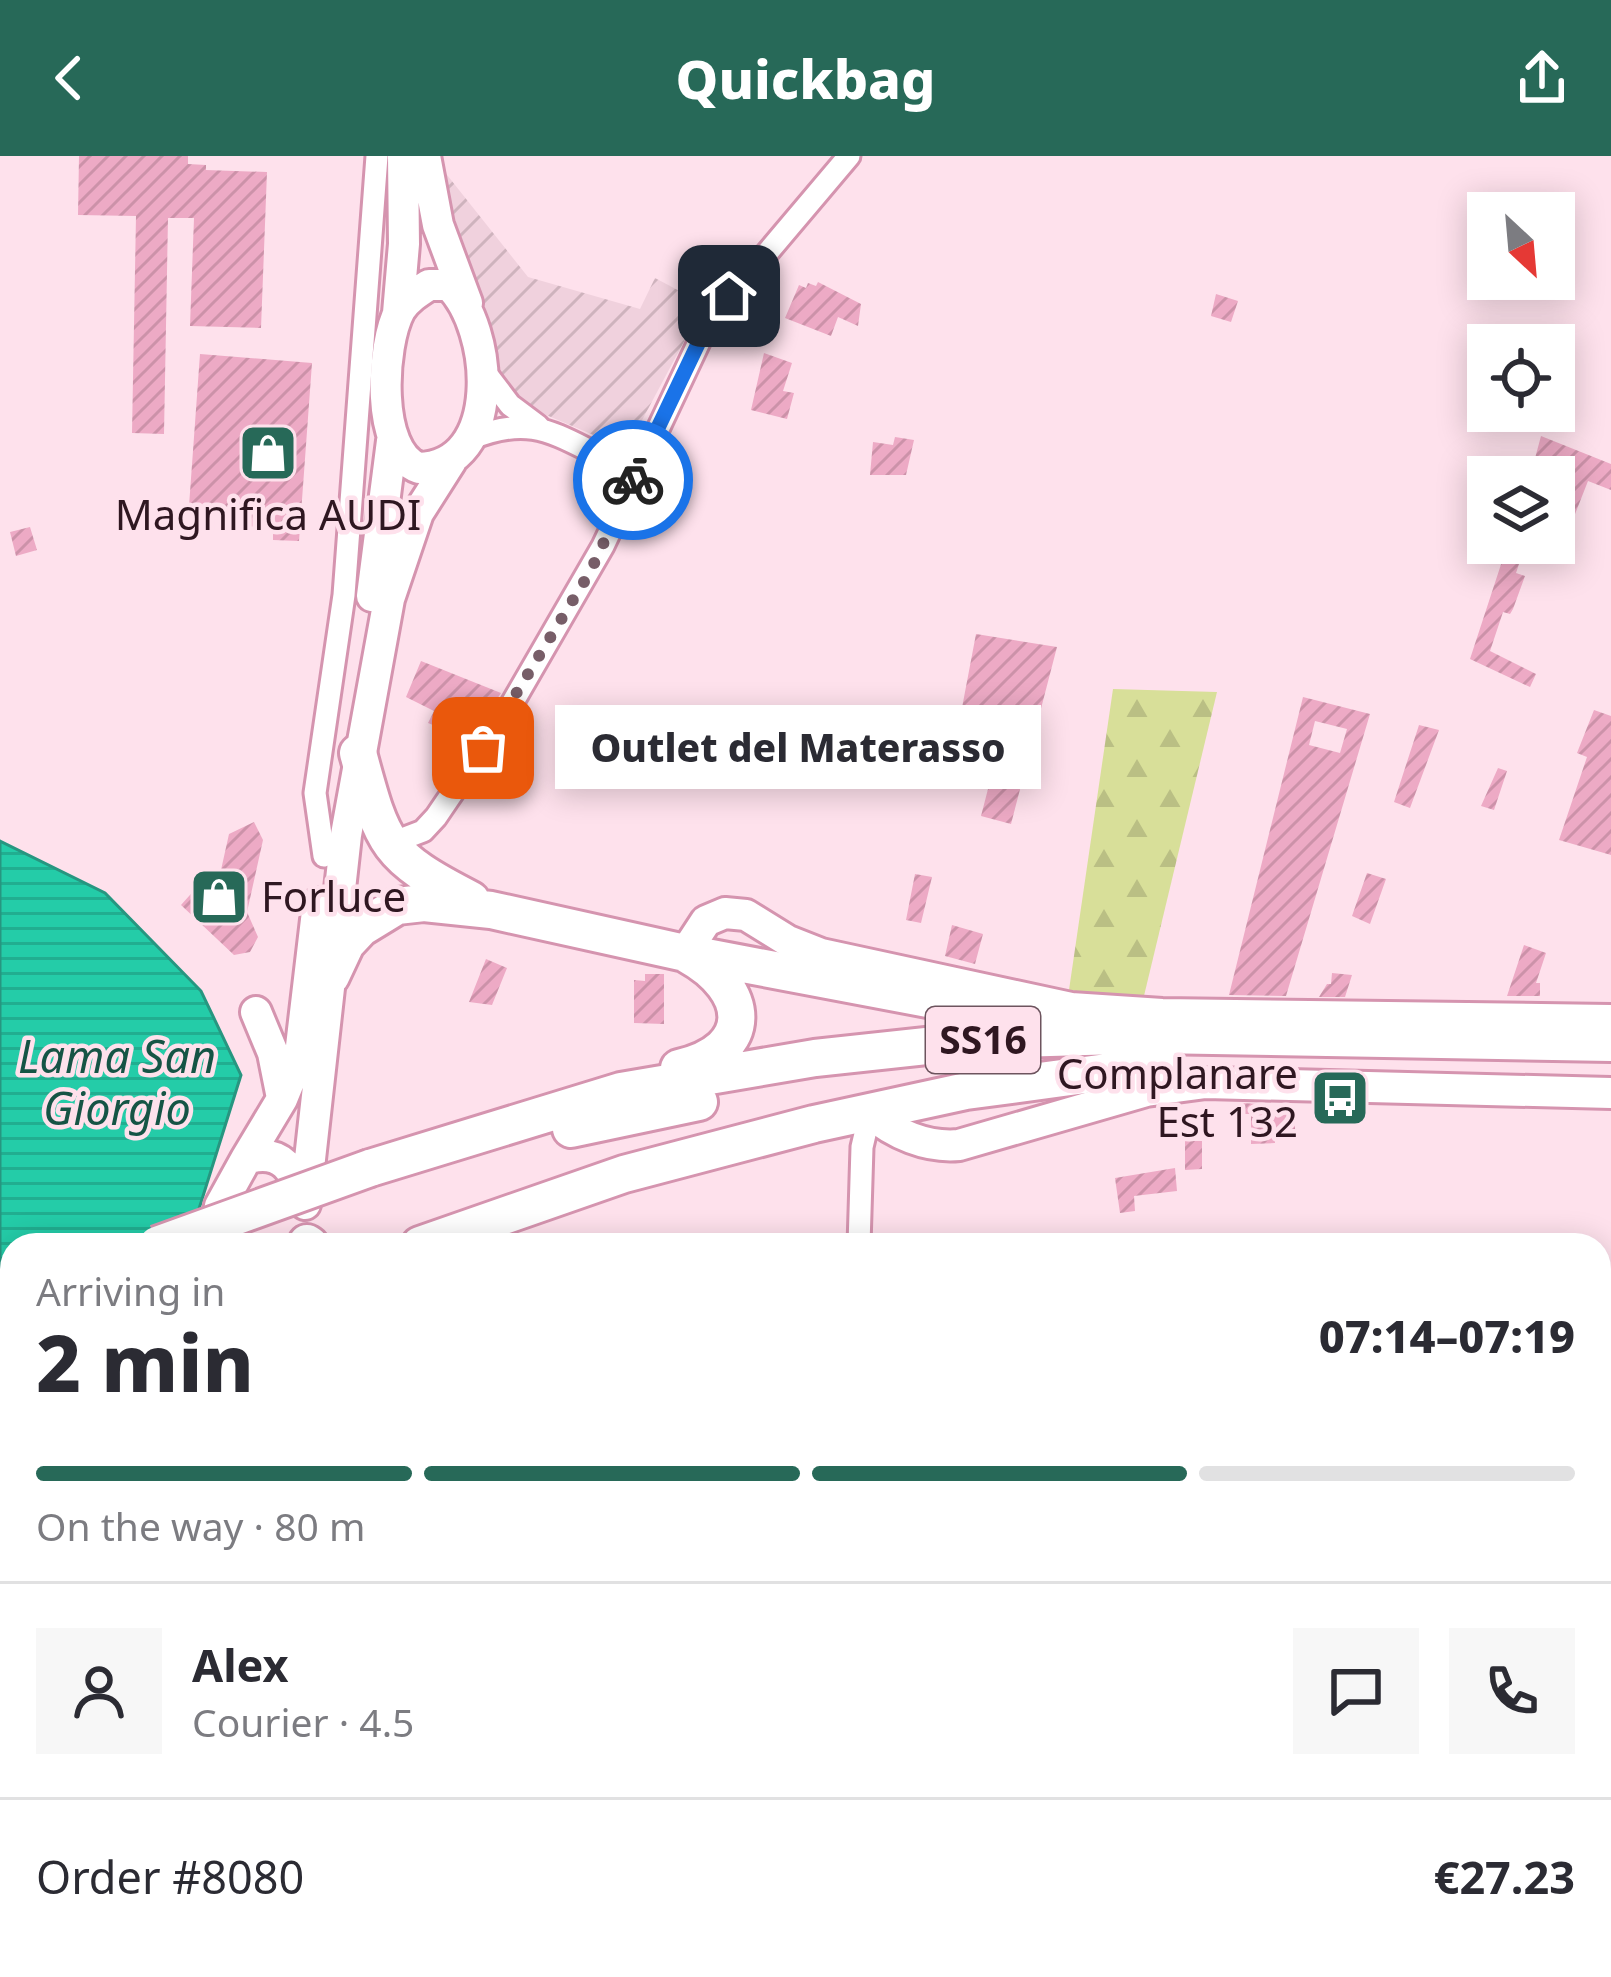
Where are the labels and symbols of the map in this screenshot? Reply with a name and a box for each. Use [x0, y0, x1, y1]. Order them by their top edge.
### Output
north arrow [1467, 192, 1575, 300]
pin [678, 245, 780, 347]
courier [573, 420, 693, 540]
shop icon: Magnifica AUDI [237, 422, 299, 484]
place label: Magnifica AUDI [115, 485, 421, 542]
pin [432, 697, 534, 799]
callout: Outlet del Materasso [555, 706, 1041, 790]
shop icon: Forluce [188, 866, 250, 928]
place label: Forluce [261, 867, 406, 924]
road number: SS16 [926, 1007, 1040, 1073]
water label: Lama San Giorgio [18, 1025, 216, 1138]
place label: Complanare Est 132 [1057, 1044, 1298, 1149]
bus stop icon: Complanare Est 132 [1309, 1067, 1371, 1129]

